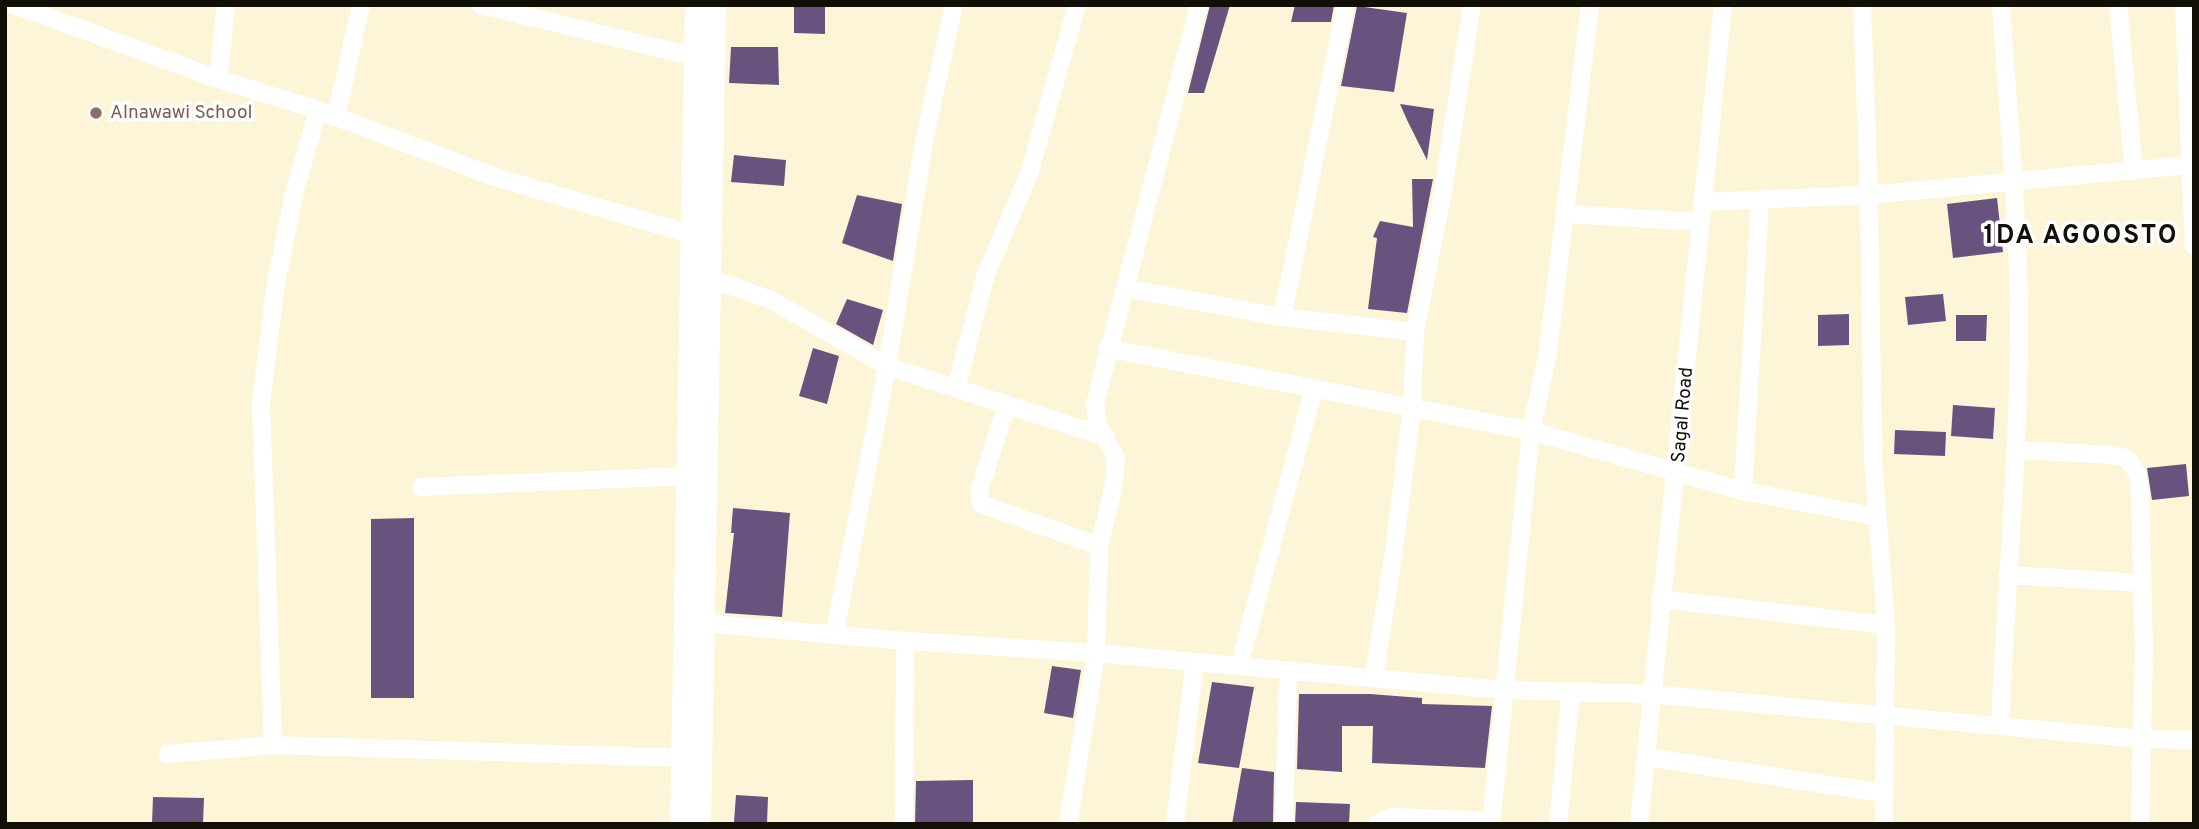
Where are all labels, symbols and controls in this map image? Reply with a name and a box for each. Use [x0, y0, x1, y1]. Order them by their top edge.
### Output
place label: Alnawawi School [110, 101, 253, 125]
marker: Alnawawi School [88, 105, 104, 121]
district label: 1DA AGOOSTO [1984, 220, 2178, 253]
street label: Sagal Road [1667, 366, 1699, 464]

